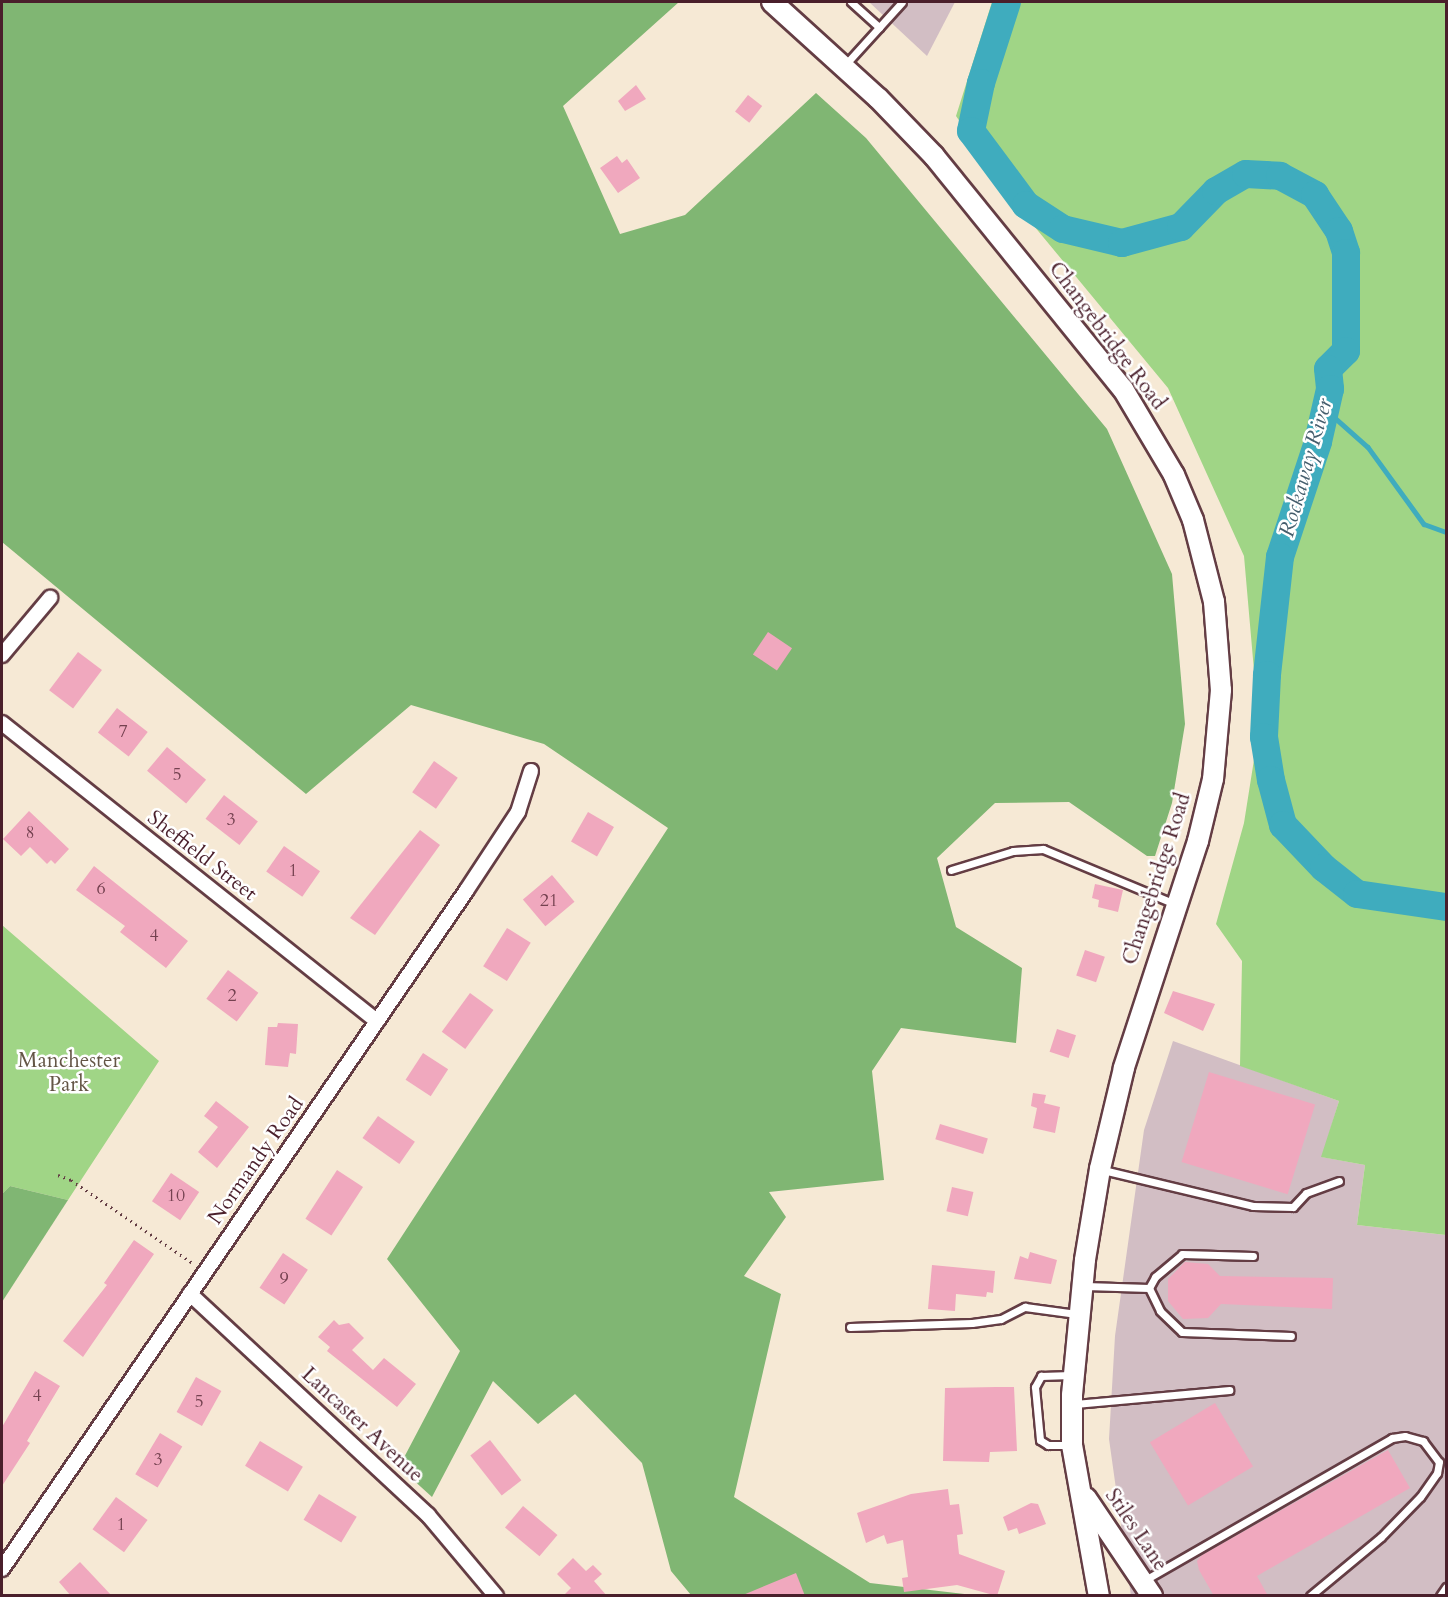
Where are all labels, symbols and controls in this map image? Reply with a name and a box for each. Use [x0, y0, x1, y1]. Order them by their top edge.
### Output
street label: Changebridge Road [1043, 257, 1171, 415]
water label: Rockaway River [1274, 396, 1338, 540]
house number: 7 [118, 721, 128, 743]
house number: 5 [172, 764, 182, 786]
street label: Changebridge Road [1117, 790, 1197, 968]
street label: Sheffield Street [142, 805, 262, 907]
house number: 3 [226, 809, 236, 831]
house number: 8 [25, 822, 35, 844]
house number: 1 [288, 860, 298, 882]
house number: 6 [96, 878, 106, 900]
house number: 21 [540, 890, 558, 912]
house number: 4 [149, 925, 159, 947]
house number: 2 [227, 985, 237, 1007]
park label: Manchester Park [18, 1048, 120, 1098]
street label: Normandy Road [203, 1092, 309, 1230]
house number: 10 [167, 1185, 185, 1207]
house number: 9 [279, 1268, 289, 1290]
street label: Lancaster Avenue [296, 1362, 428, 1488]
house number: 4 [32, 1385, 42, 1407]
house number: 5 [194, 1391, 204, 1413]
house number: 3 [153, 1449, 163, 1471]
street label: Stiles Lane [1099, 1484, 1173, 1576]
house number: 1 [116, 1514, 126, 1536]

